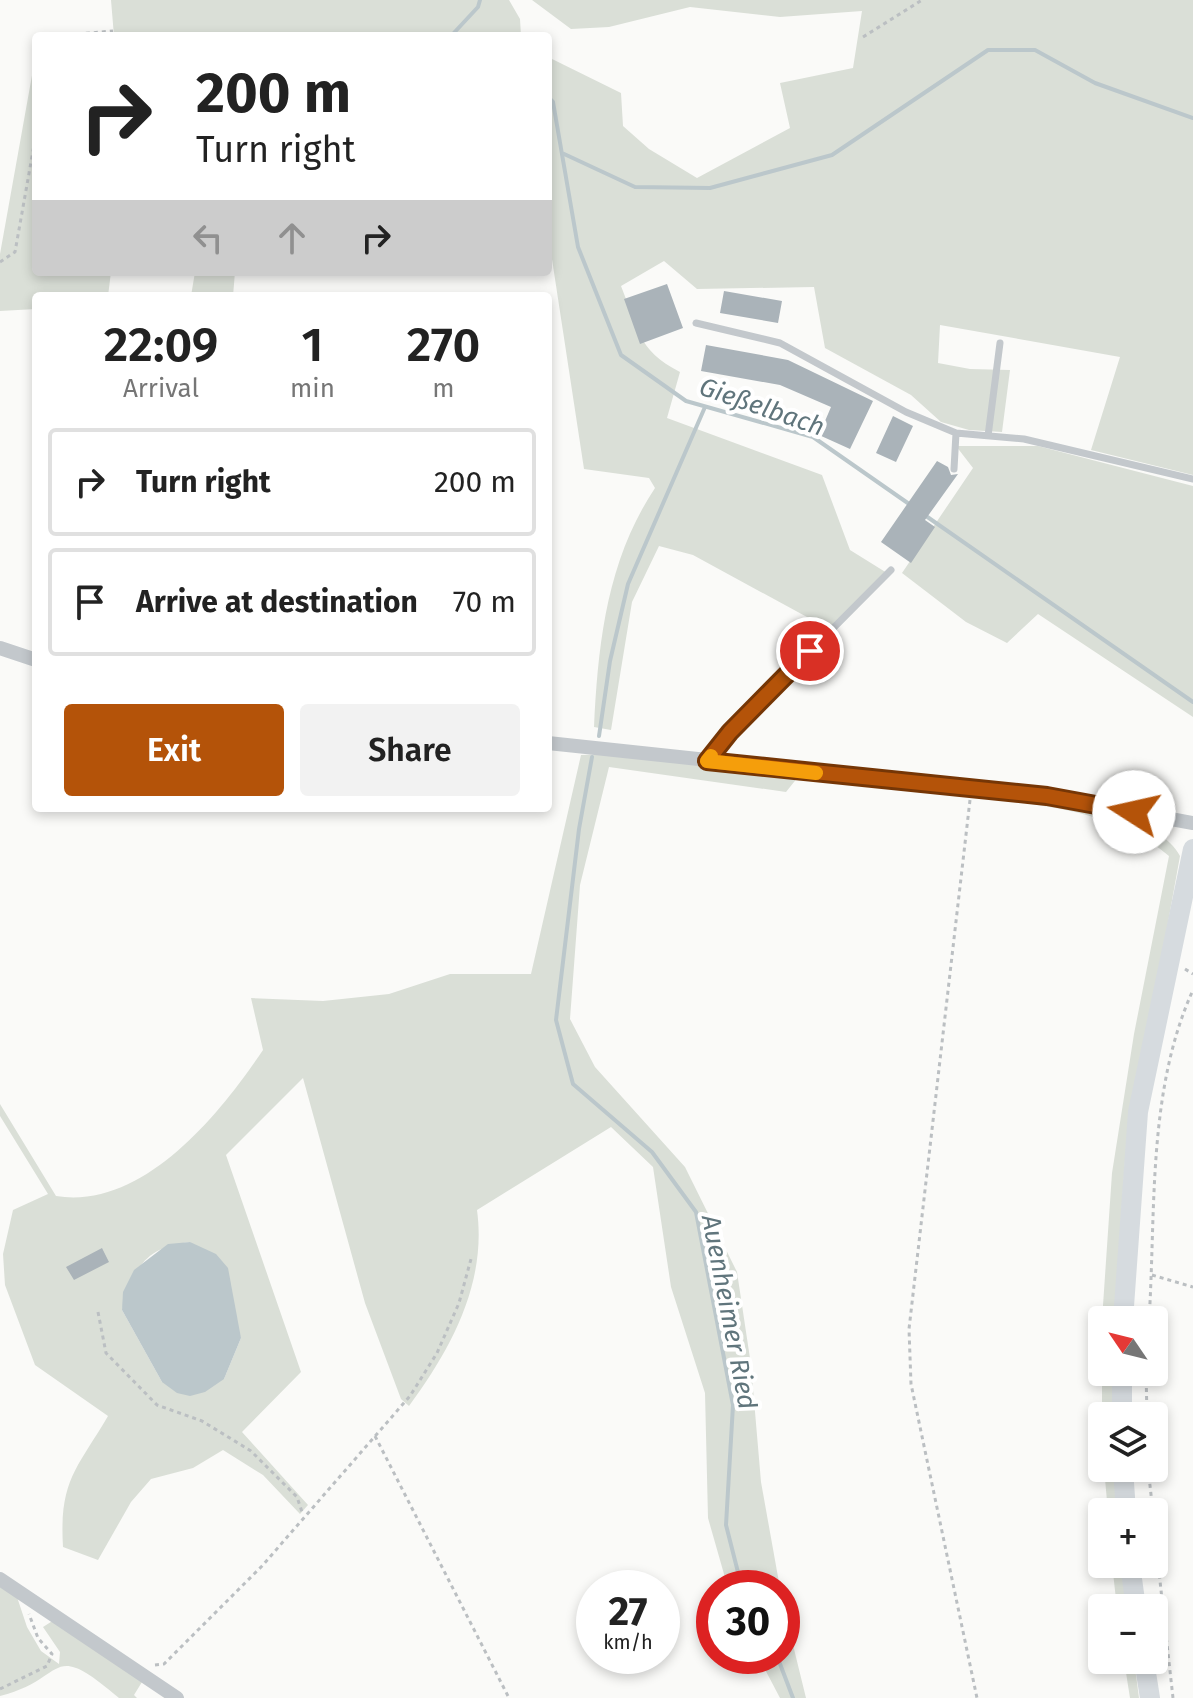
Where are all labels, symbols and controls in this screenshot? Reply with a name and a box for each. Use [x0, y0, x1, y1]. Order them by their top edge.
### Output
text: 200 m [196, 60, 351, 127]
icon: right [64, 64, 168, 168]
text: Turn right [196, 128, 356, 172]
icon: left [186, 216, 230, 260]
icon: ahead [270, 216, 314, 260]
icon: right [354, 216, 398, 260]
text: 22:09 [104, 316, 218, 374]
text: 1 [302, 316, 323, 374]
text: 270 [407, 316, 480, 374]
water label: Gießelbach [695, 371, 829, 443]
text: Arrival [123, 373, 199, 404]
text: min [290, 373, 335, 404]
text: m [432, 373, 455, 404]
icon: right [68, 460, 112, 504]
text: Turn right [136, 464, 271, 500]
text: 200 m [434, 464, 516, 500]
icon: arrive [68, 580, 112, 624]
text: Arrive at destination [136, 584, 418, 620]
text: 70 m [453, 584, 516, 620]
pin [776, 617, 844, 685]
icon: arrive [788, 629, 832, 673]
button: Exit [64, 704, 284, 796]
button: Share [300, 704, 520, 796]
position arrow [1092, 770, 1176, 854]
water label: Auenheimer Ried [695, 1211, 763, 1412]
north arrow [1088, 1306, 1168, 1386]
map controls [1088, 1306, 1168, 1674]
button: layers [1088, 1402, 1168, 1482]
button: + [1088, 1498, 1168, 1578]
speed limit sign: 30 [696, 1570, 800, 1674]
text: 27 [609, 1588, 648, 1636]
button: − [1088, 1594, 1168, 1674]
text: km/h [603, 1630, 653, 1654]

